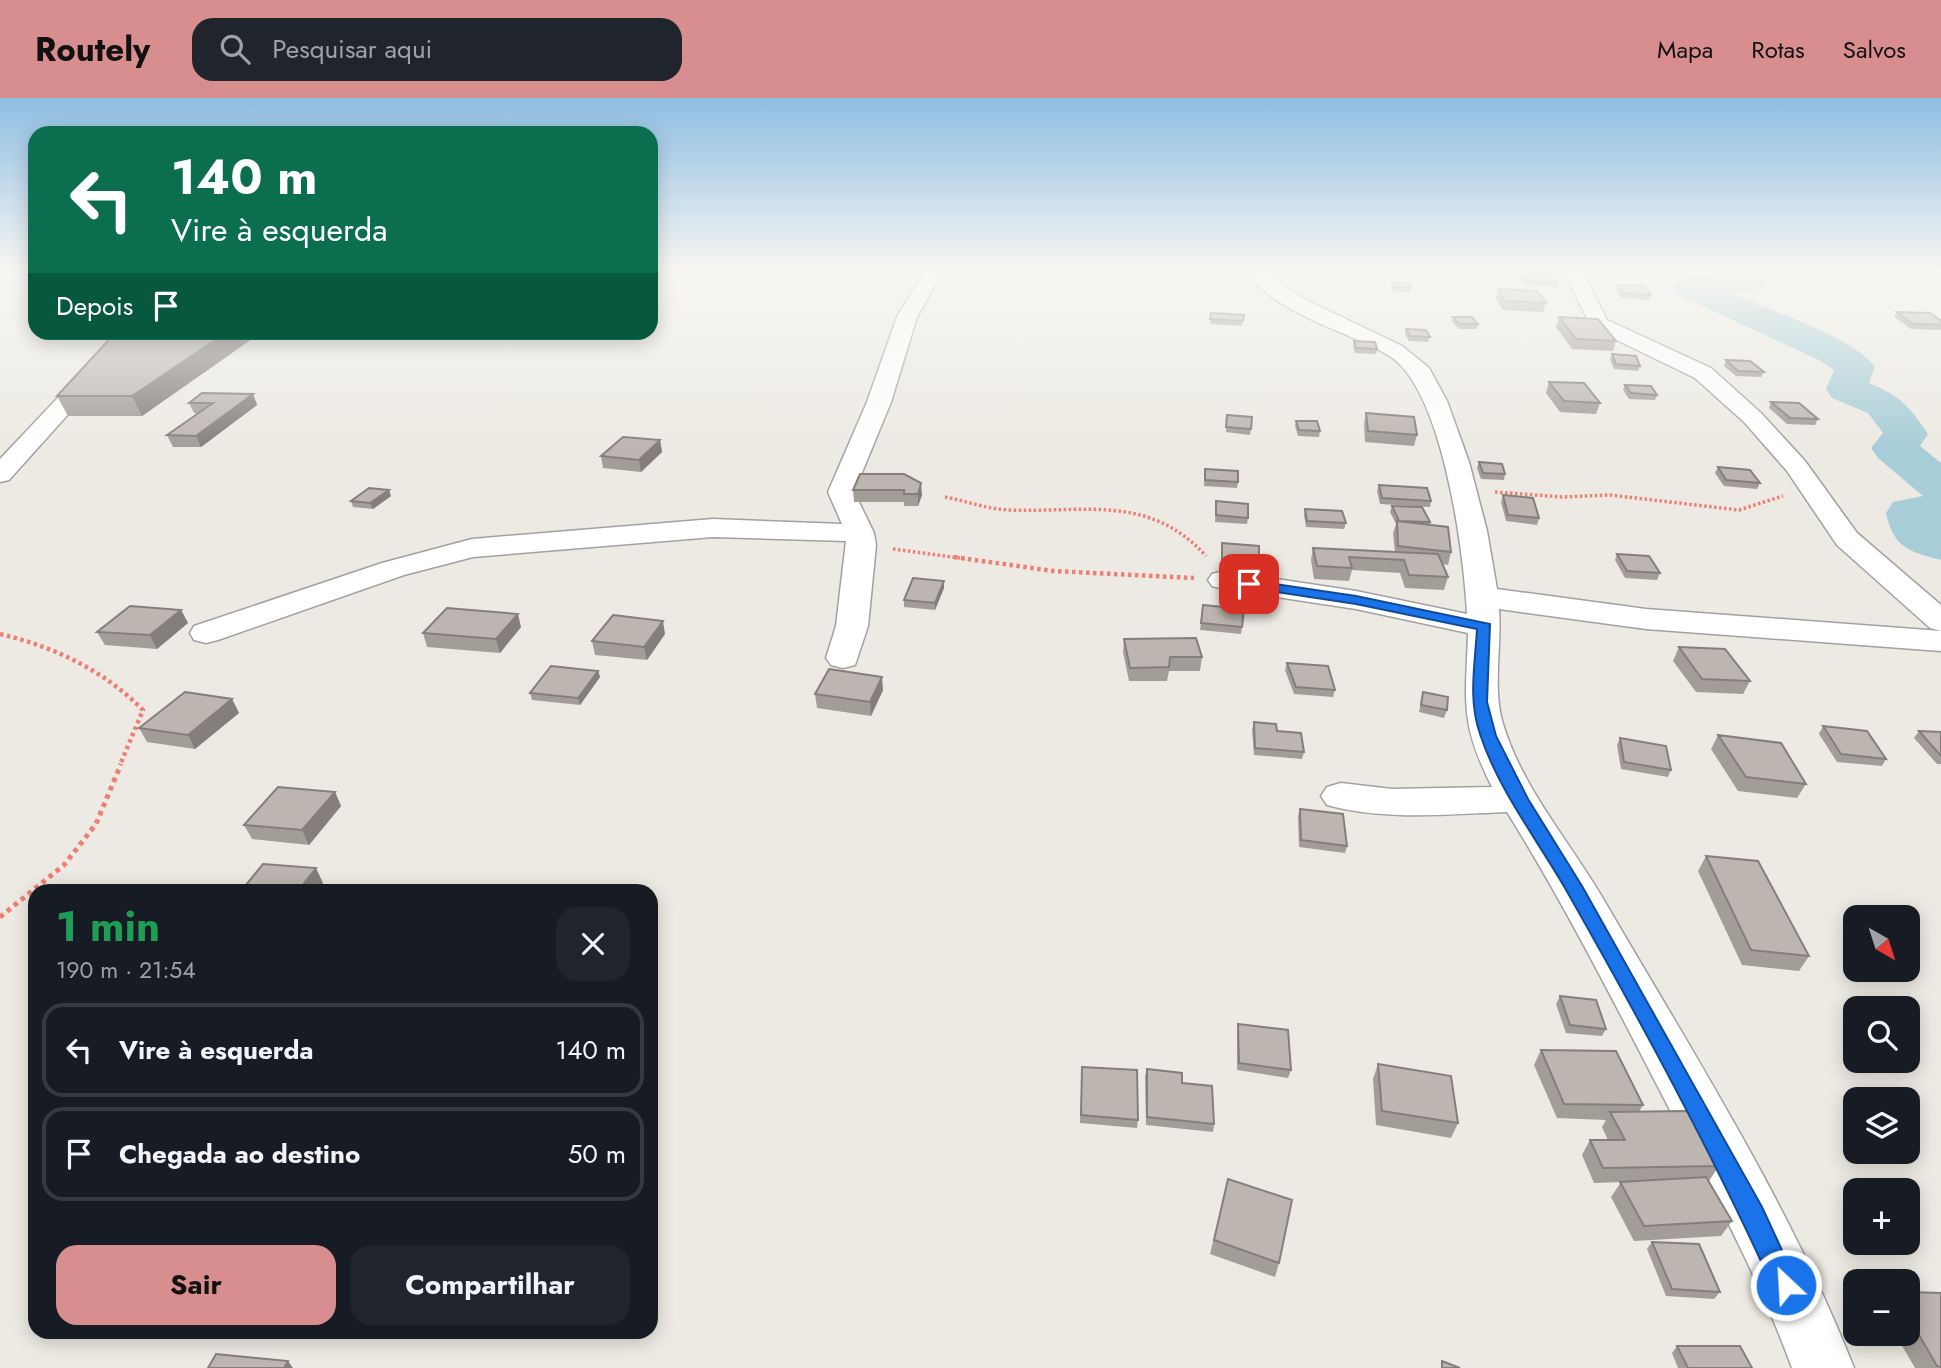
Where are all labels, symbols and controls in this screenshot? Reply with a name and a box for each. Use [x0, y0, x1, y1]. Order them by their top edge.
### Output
search box [192, 18, 682, 81]
text: Routely [35, 26, 150, 73]
icon: search [216, 30, 254, 68]
text: Pesquisar aqui [272, 30, 432, 68]
text: Mapa [1657, 32, 1713, 67]
text: Rotas [1751, 32, 1805, 67]
text: Salvos [1843, 32, 1906, 67]
text: 140 m [171, 142, 317, 212]
icon: left [56, 154, 147, 245]
text: Vire à esquerda [171, 207, 388, 253]
text: Depois [56, 287, 133, 325]
icon: arrive [147, 287, 185, 325]
pin [1219, 554, 1279, 614]
icon: arrive [1230, 565, 1268, 603]
text: 1 min [56, 896, 160, 957]
north arrow [1843, 905, 1920, 982]
map controls [1843, 905, 1920, 1346]
button: close [556, 907, 630, 981]
text: 190 m · 21:54 [56, 953, 196, 987]
button: search [1843, 996, 1920, 1073]
icon: left [60, 1031, 98, 1069]
text: Vire à esquerda [119, 1031, 314, 1069]
text: 140 m [555, 1031, 626, 1069]
button: layers [1843, 1087, 1920, 1164]
icon: arrive [60, 1135, 98, 1173]
text: Chegada ao destino [119, 1135, 360, 1173]
text: 50 m [568, 1135, 626, 1173]
button: + [1843, 1178, 1920, 1255]
button: Sair [56, 1245, 336, 1325]
button: Compartilhar [350, 1245, 630, 1325]
position arrow [1749, 1248, 1823, 1322]
button: − [1843, 1269, 1920, 1346]

